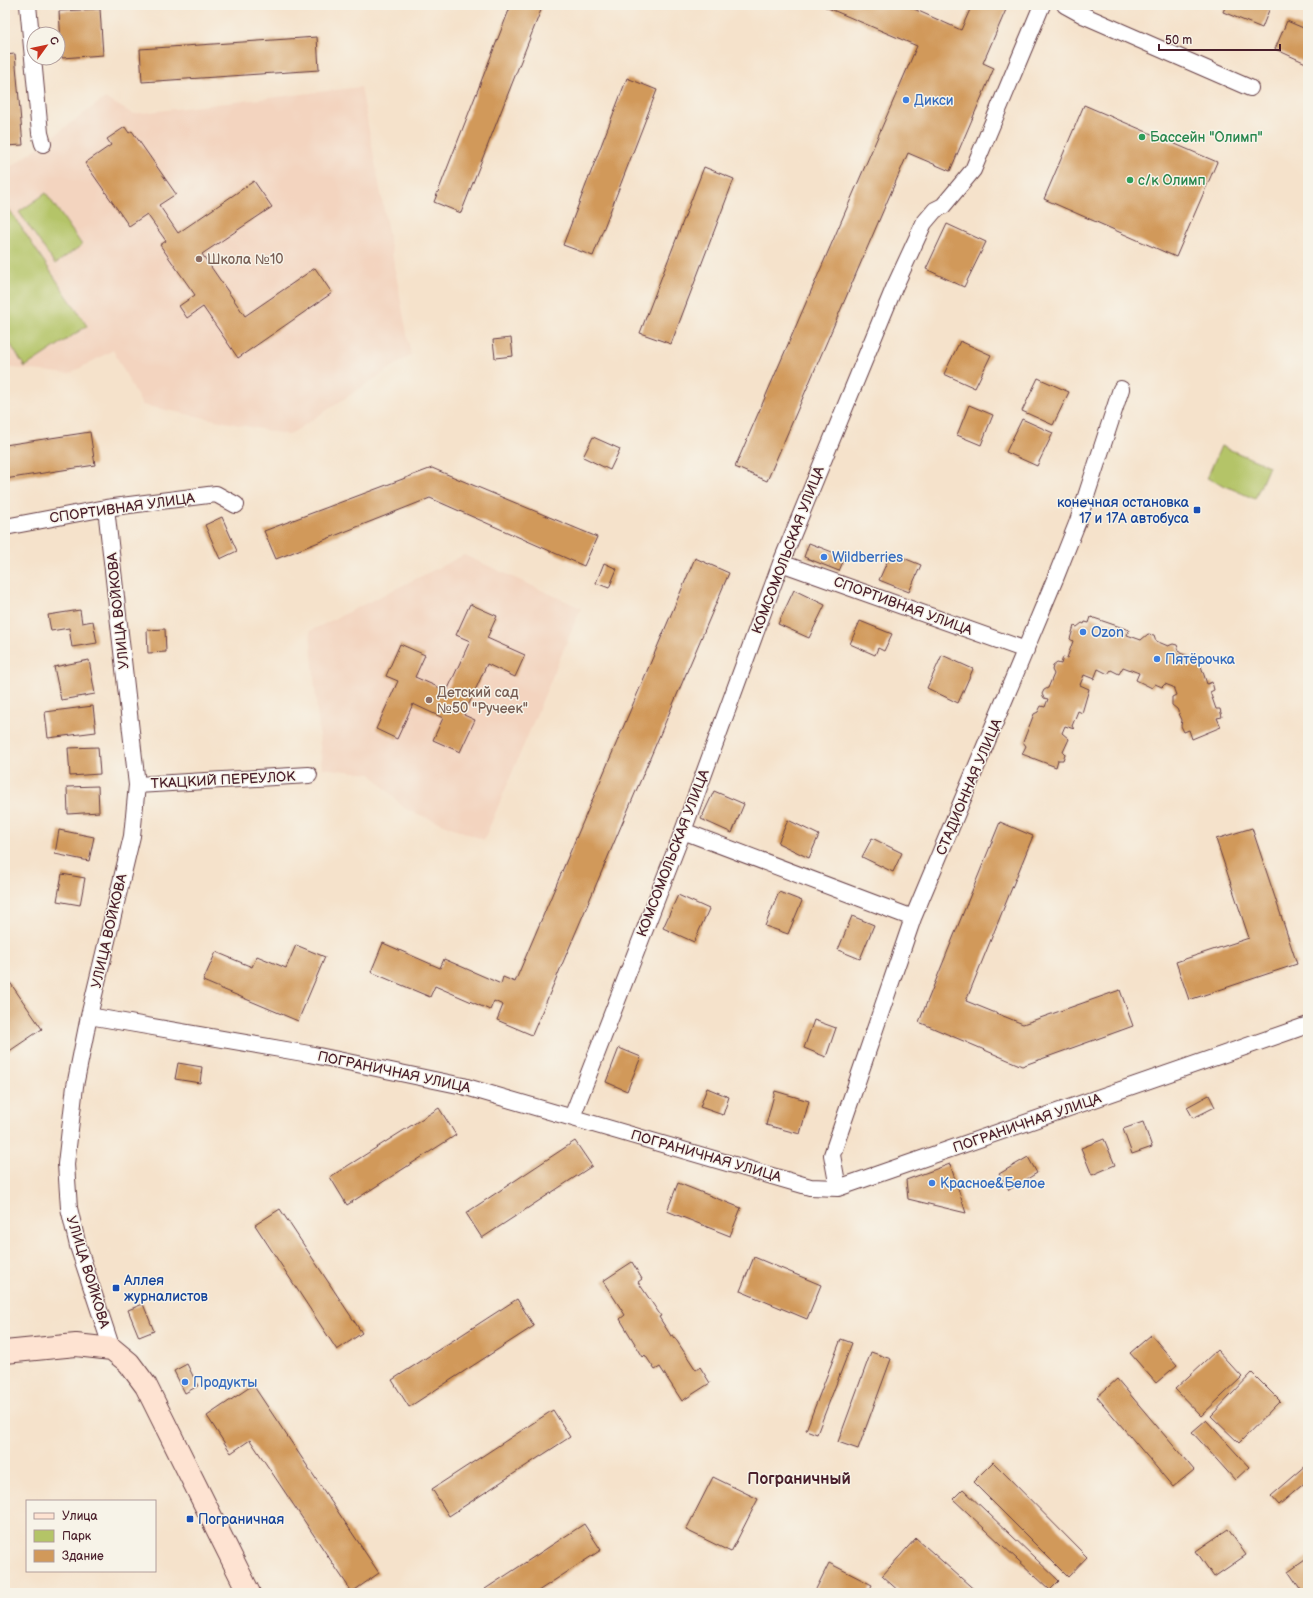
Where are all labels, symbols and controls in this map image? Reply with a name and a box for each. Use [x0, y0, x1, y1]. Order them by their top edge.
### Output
north arrow [26, 26, 66, 66]
scale bar [1159, 26, 1280, 52]
text: 50 m [1165, 33, 1192, 48]
text: С [46, 34, 62, 48]
place label: Дикси [914, 92, 954, 109]
marker: Дикси [901, 95, 911, 105]
place label: Бассейн "Олимп" [1150, 129, 1263, 146]
marker: Бассейн "Олимп" [1137, 132, 1147, 142]
place label: с/к Олимп [1138, 172, 1206, 189]
marker: с/к Олимп [1125, 175, 1135, 185]
place label: Школа №10 [207, 251, 284, 268]
marker: Школа №10 [194, 254, 204, 264]
street label: КОМСОМОЛЬСКАЯ УЛИЦА [748, 463, 828, 636]
street label: СПОРТИВНАЯ УЛИЦА [48, 489, 196, 527]
place label: конечная остановка 17 и 17А автобуса [1057, 494, 1190, 527]
marker: конечная остановка 17 и 17А автобуса [1192, 505, 1202, 515]
place label: Wildberries [832, 549, 903, 566]
street label: УЛИЦА ВОЙКОВА [103, 551, 133, 670]
marker: Wildberries [819, 552, 829, 562]
street label: СПОРТИВНАЯ УЛИЦА [831, 573, 975, 639]
place label: Ozon [1091, 624, 1124, 641]
marker: Ozon [1078, 627, 1088, 637]
place label: Пятёрочка [1165, 651, 1236, 668]
marker: Пятёрочка [1152, 654, 1162, 664]
place label: Детский сад №50 "Ручеек" [437, 684, 528, 717]
marker: Детский сад №50 "Ручеек" [424, 695, 434, 705]
street label: СТАДИОННАЯ УЛИЦА [932, 716, 1006, 858]
street label: КОМСОМОЛЬСКАЯ УЛИЦА [633, 766, 713, 939]
street label: ТКАЦКИЙ ПЕРЕУЛОК [150, 768, 297, 792]
street label: УЛИЦА ВОЙКОВА [88, 872, 131, 990]
street label: ПОГРАНИЧНАЯ УЛИЦА [316, 1047, 472, 1097]
street label: ПОГРАНИЧНАЯ УЛИЦА [951, 1089, 1104, 1156]
street label: ПОГРАНИЧНАЯ УЛИЦА [629, 1126, 784, 1186]
place label: Красное&Белое [940, 1175, 1045, 1192]
marker: Красное&Белое [927, 1178, 937, 1188]
street label: УЛИЦА ВОЙКОВА [63, 1214, 113, 1331]
place label: Аллея журналистов [123, 1272, 208, 1305]
marker: Аллея журналистов [111, 1283, 121, 1293]
place label: Продукты [193, 1374, 257, 1391]
marker: Продукты [180, 1377, 190, 1387]
district label: Пограничный [747, 1470, 851, 1489]
legend [26, 1500, 156, 1572]
text: Улица [62, 1509, 98, 1524]
place label: Пограничная [198, 1511, 285, 1528]
marker: Пограничная [185, 1514, 195, 1524]
text: Парк [62, 1529, 92, 1544]
text: Здание [62, 1549, 104, 1564]

